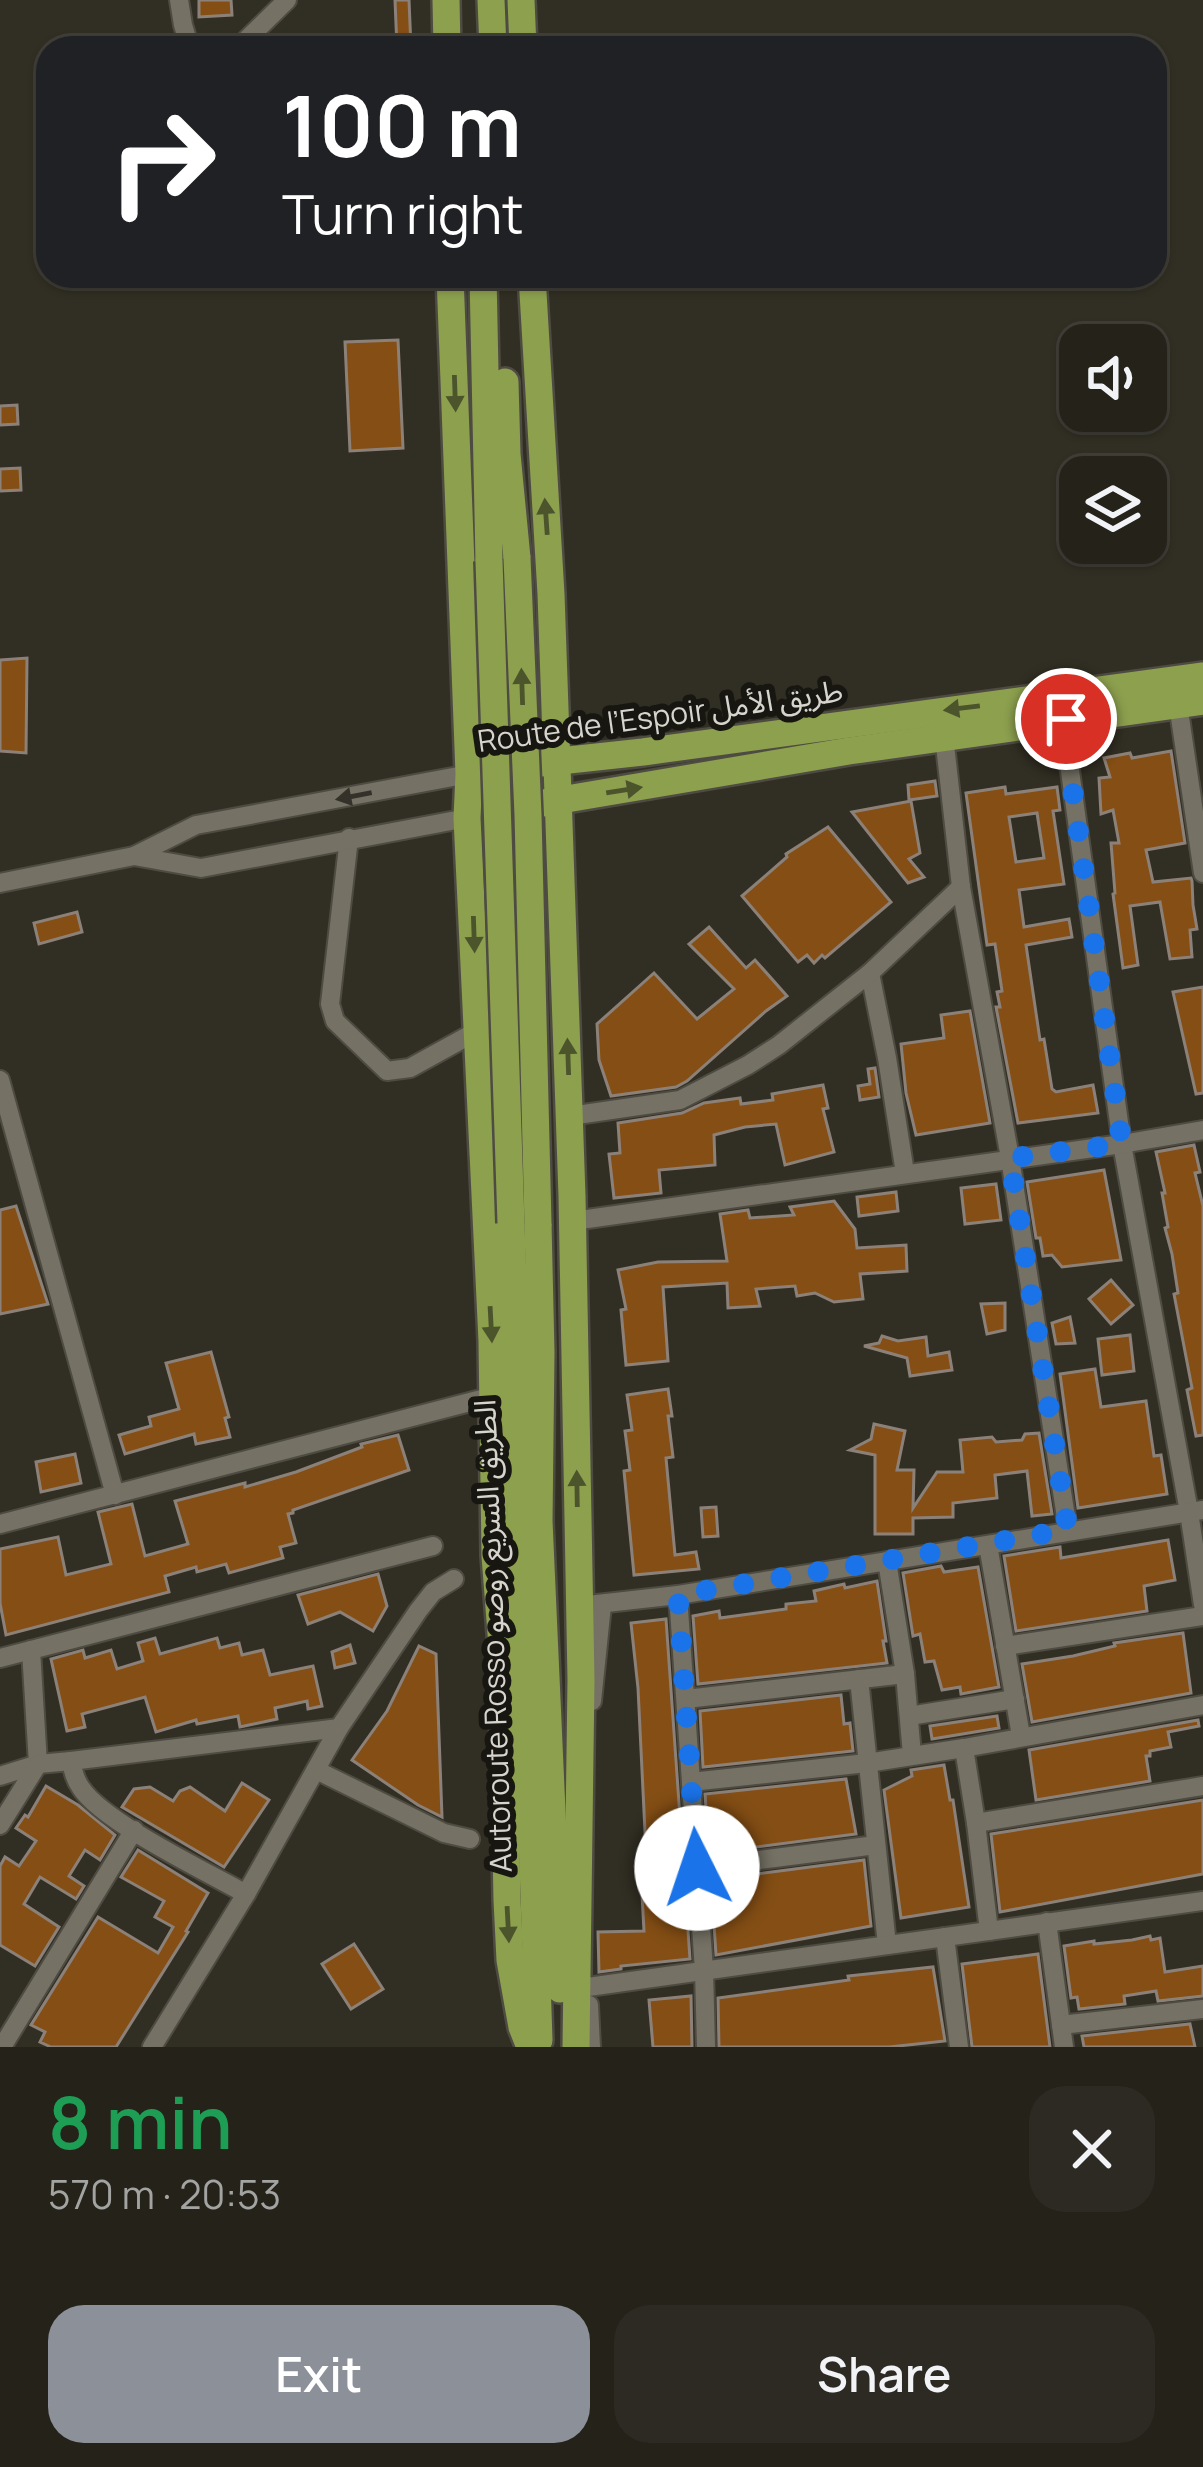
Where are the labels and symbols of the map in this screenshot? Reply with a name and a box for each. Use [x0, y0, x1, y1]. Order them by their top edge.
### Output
one-way arrow [445, 375, 464, 413]
one-way arrow [537, 498, 556, 535]
one-way arrow [513, 667, 532, 705]
pin [1015, 668, 1117, 770]
street label: Route de l’Espoir طريق الأمل [475, 669, 845, 761]
one-way arrow [943, 699, 980, 718]
one-way arrow [606, 780, 643, 799]
one-way arrow [335, 787, 372, 806]
one-way arrow [465, 916, 484, 954]
one-way arrow [558, 1037, 577, 1075]
one-way arrow [482, 1306, 501, 1344]
street label: Autoroute Rosso الطريق السريع روصو [463, 1399, 524, 1873]
one-way arrow [568, 1469, 587, 1507]
position arrow [634, 1805, 760, 1931]
one-way arrow [499, 1906, 518, 1944]

